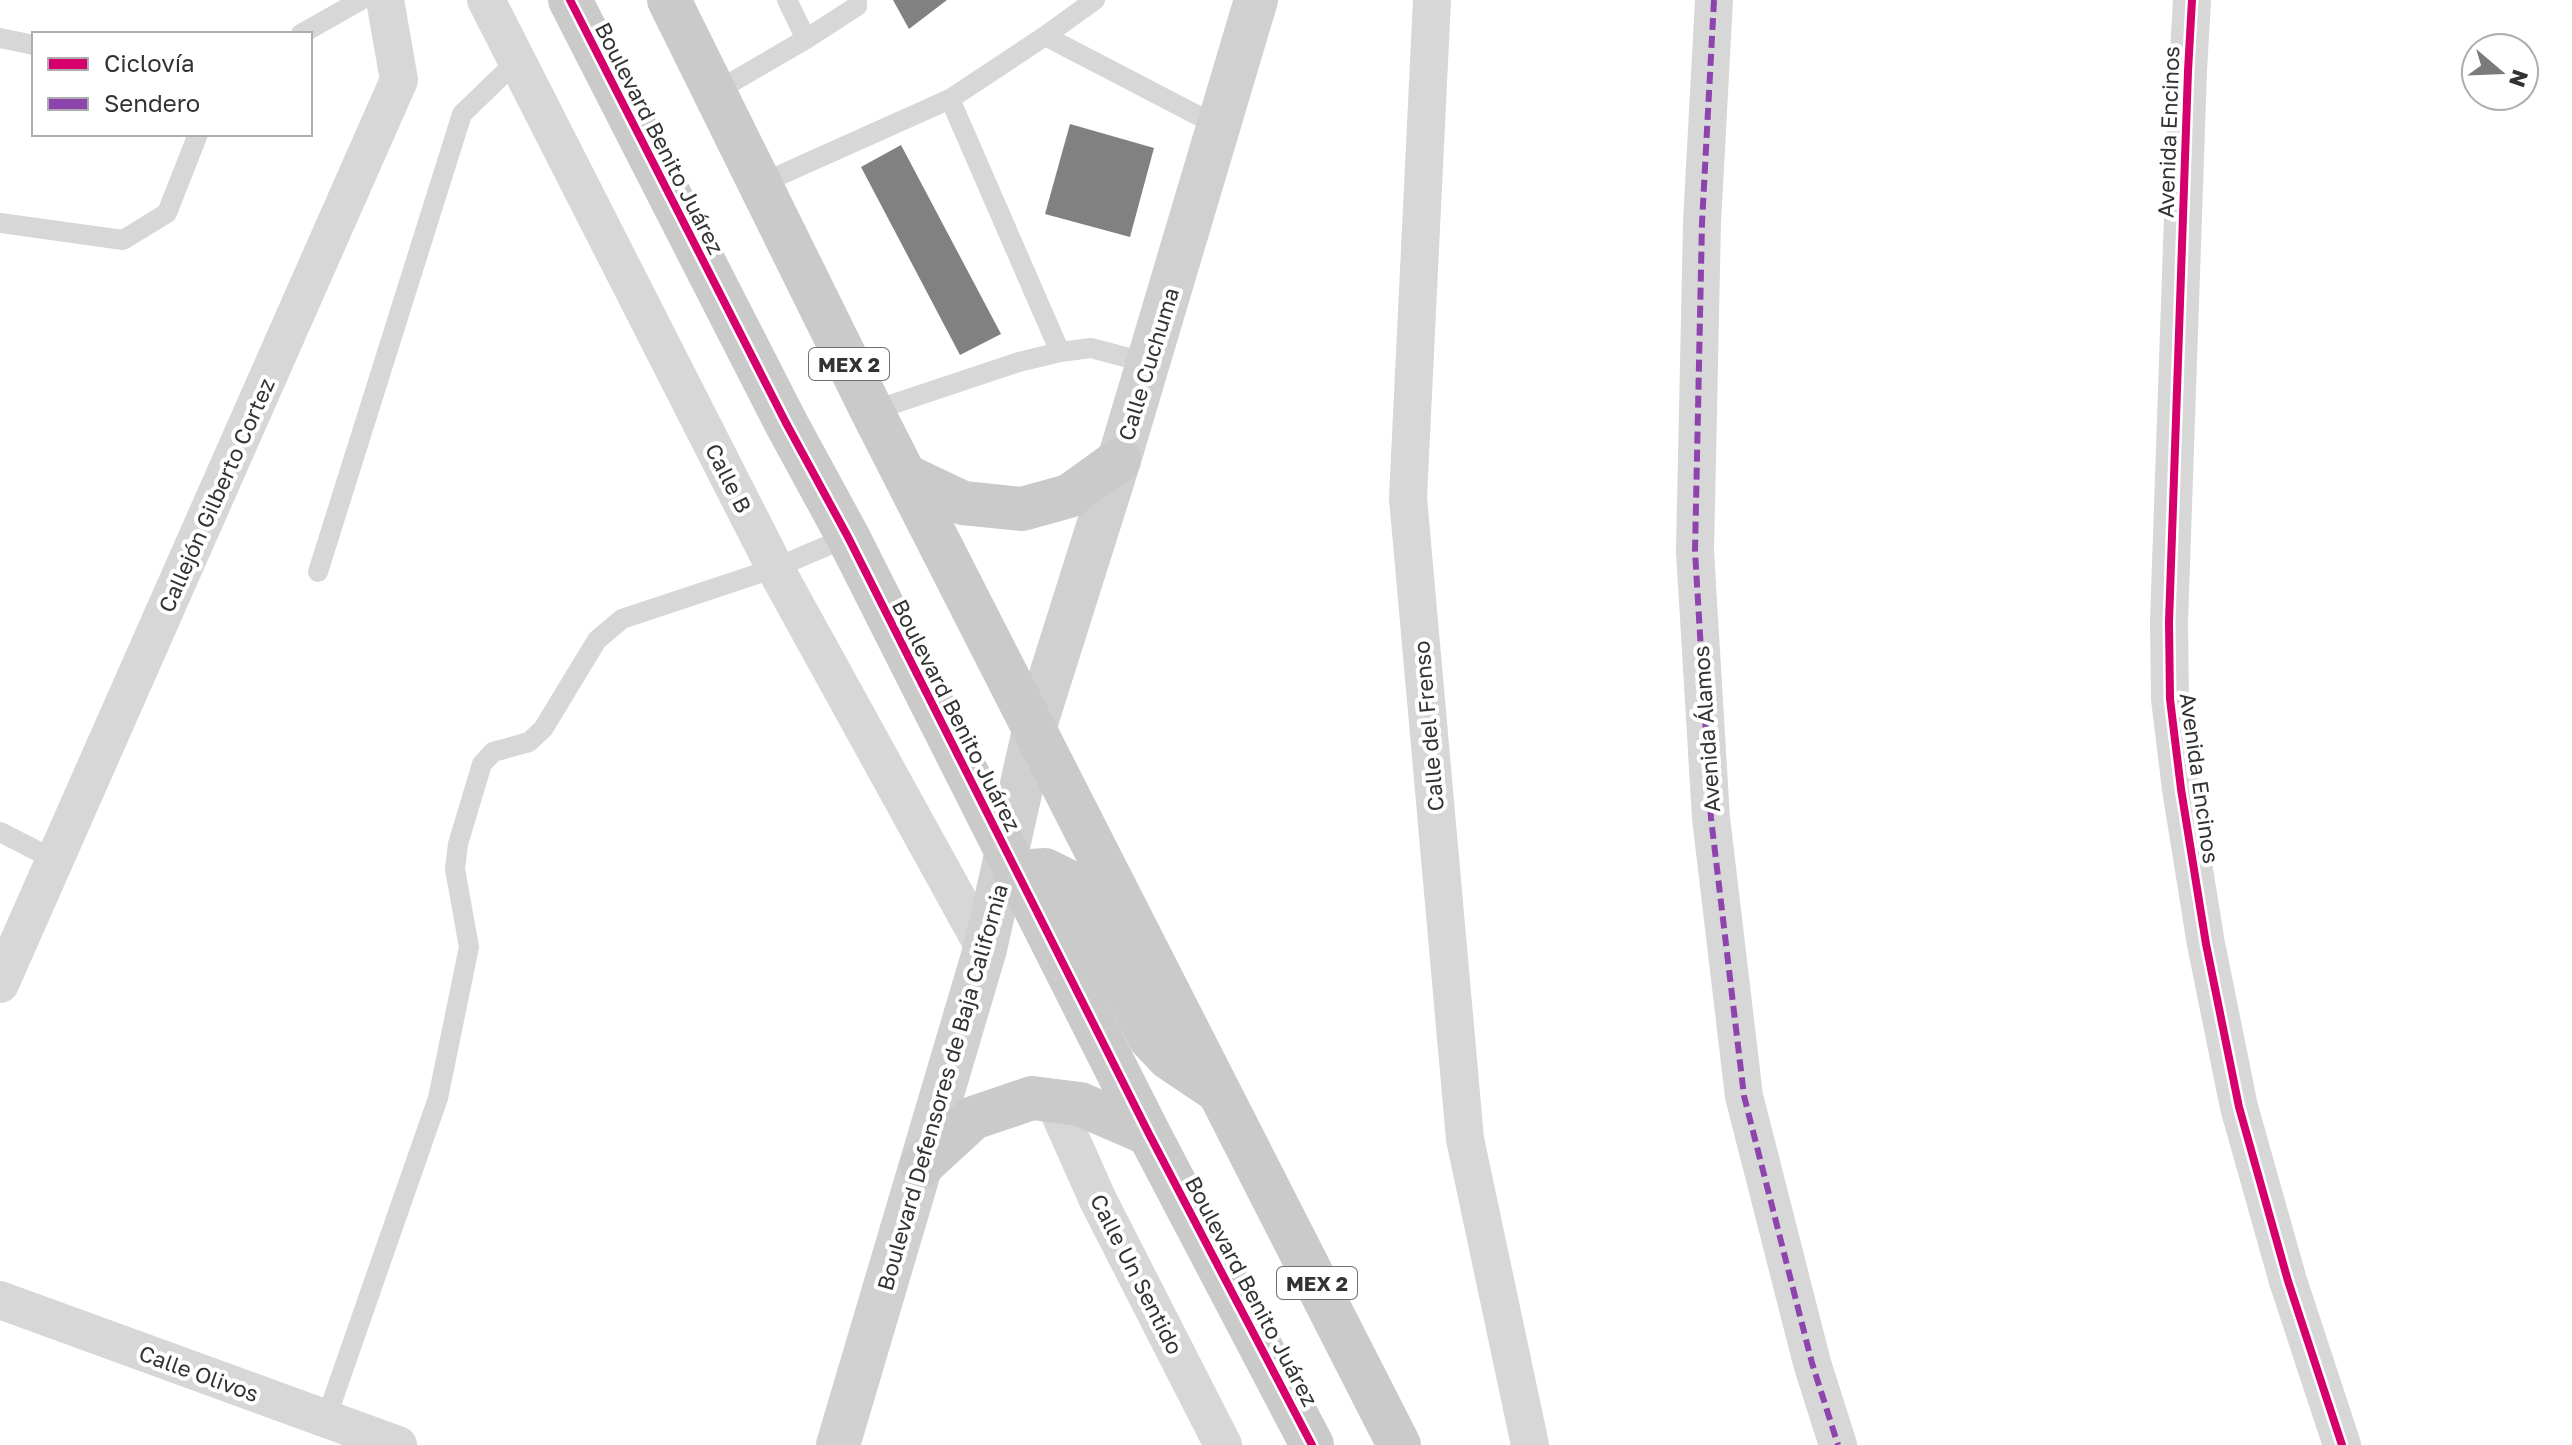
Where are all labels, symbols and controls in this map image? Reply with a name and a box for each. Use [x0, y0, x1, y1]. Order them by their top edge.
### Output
street label: Boulevard Benito Juárez [590, 18, 730, 258]
legend [32, 32, 312, 136]
north arrow [2460, 32, 2540, 112]
street label: Avenida Encinos [2152, 45, 2184, 219]
text: Ciclovía [104, 48, 195, 77]
text: N [2504, 66, 2535, 91]
text: Sendero [104, 88, 200, 117]
street label: Calle Cuchuma [1112, 284, 1184, 444]
road number: MEX 2 [809, 348, 889, 380]
street label: Callejón Gilberto Cortez [152, 374, 280, 616]
street label: Calle B [700, 439, 758, 517]
street label: Boulevard Benito Juárez [887, 595, 1027, 835]
street label: Calle del Frenso [1407, 640, 1449, 812]
street label: Avenida Álamos [1687, 645, 1725, 813]
street label: Avenida Encinos [2175, 691, 2225, 865]
street label: Boulevard Defensores de Baja California [871, 881, 1013, 1293]
street label: Boulevard Benito Juárez [1180, 1171, 1324, 1411]
street label: Calle Un Sentido [1085, 1189, 1189, 1359]
road number: MEX 2 [1277, 1267, 1357, 1299]
street label: Calle Olivos [135, 1339, 263, 1407]

